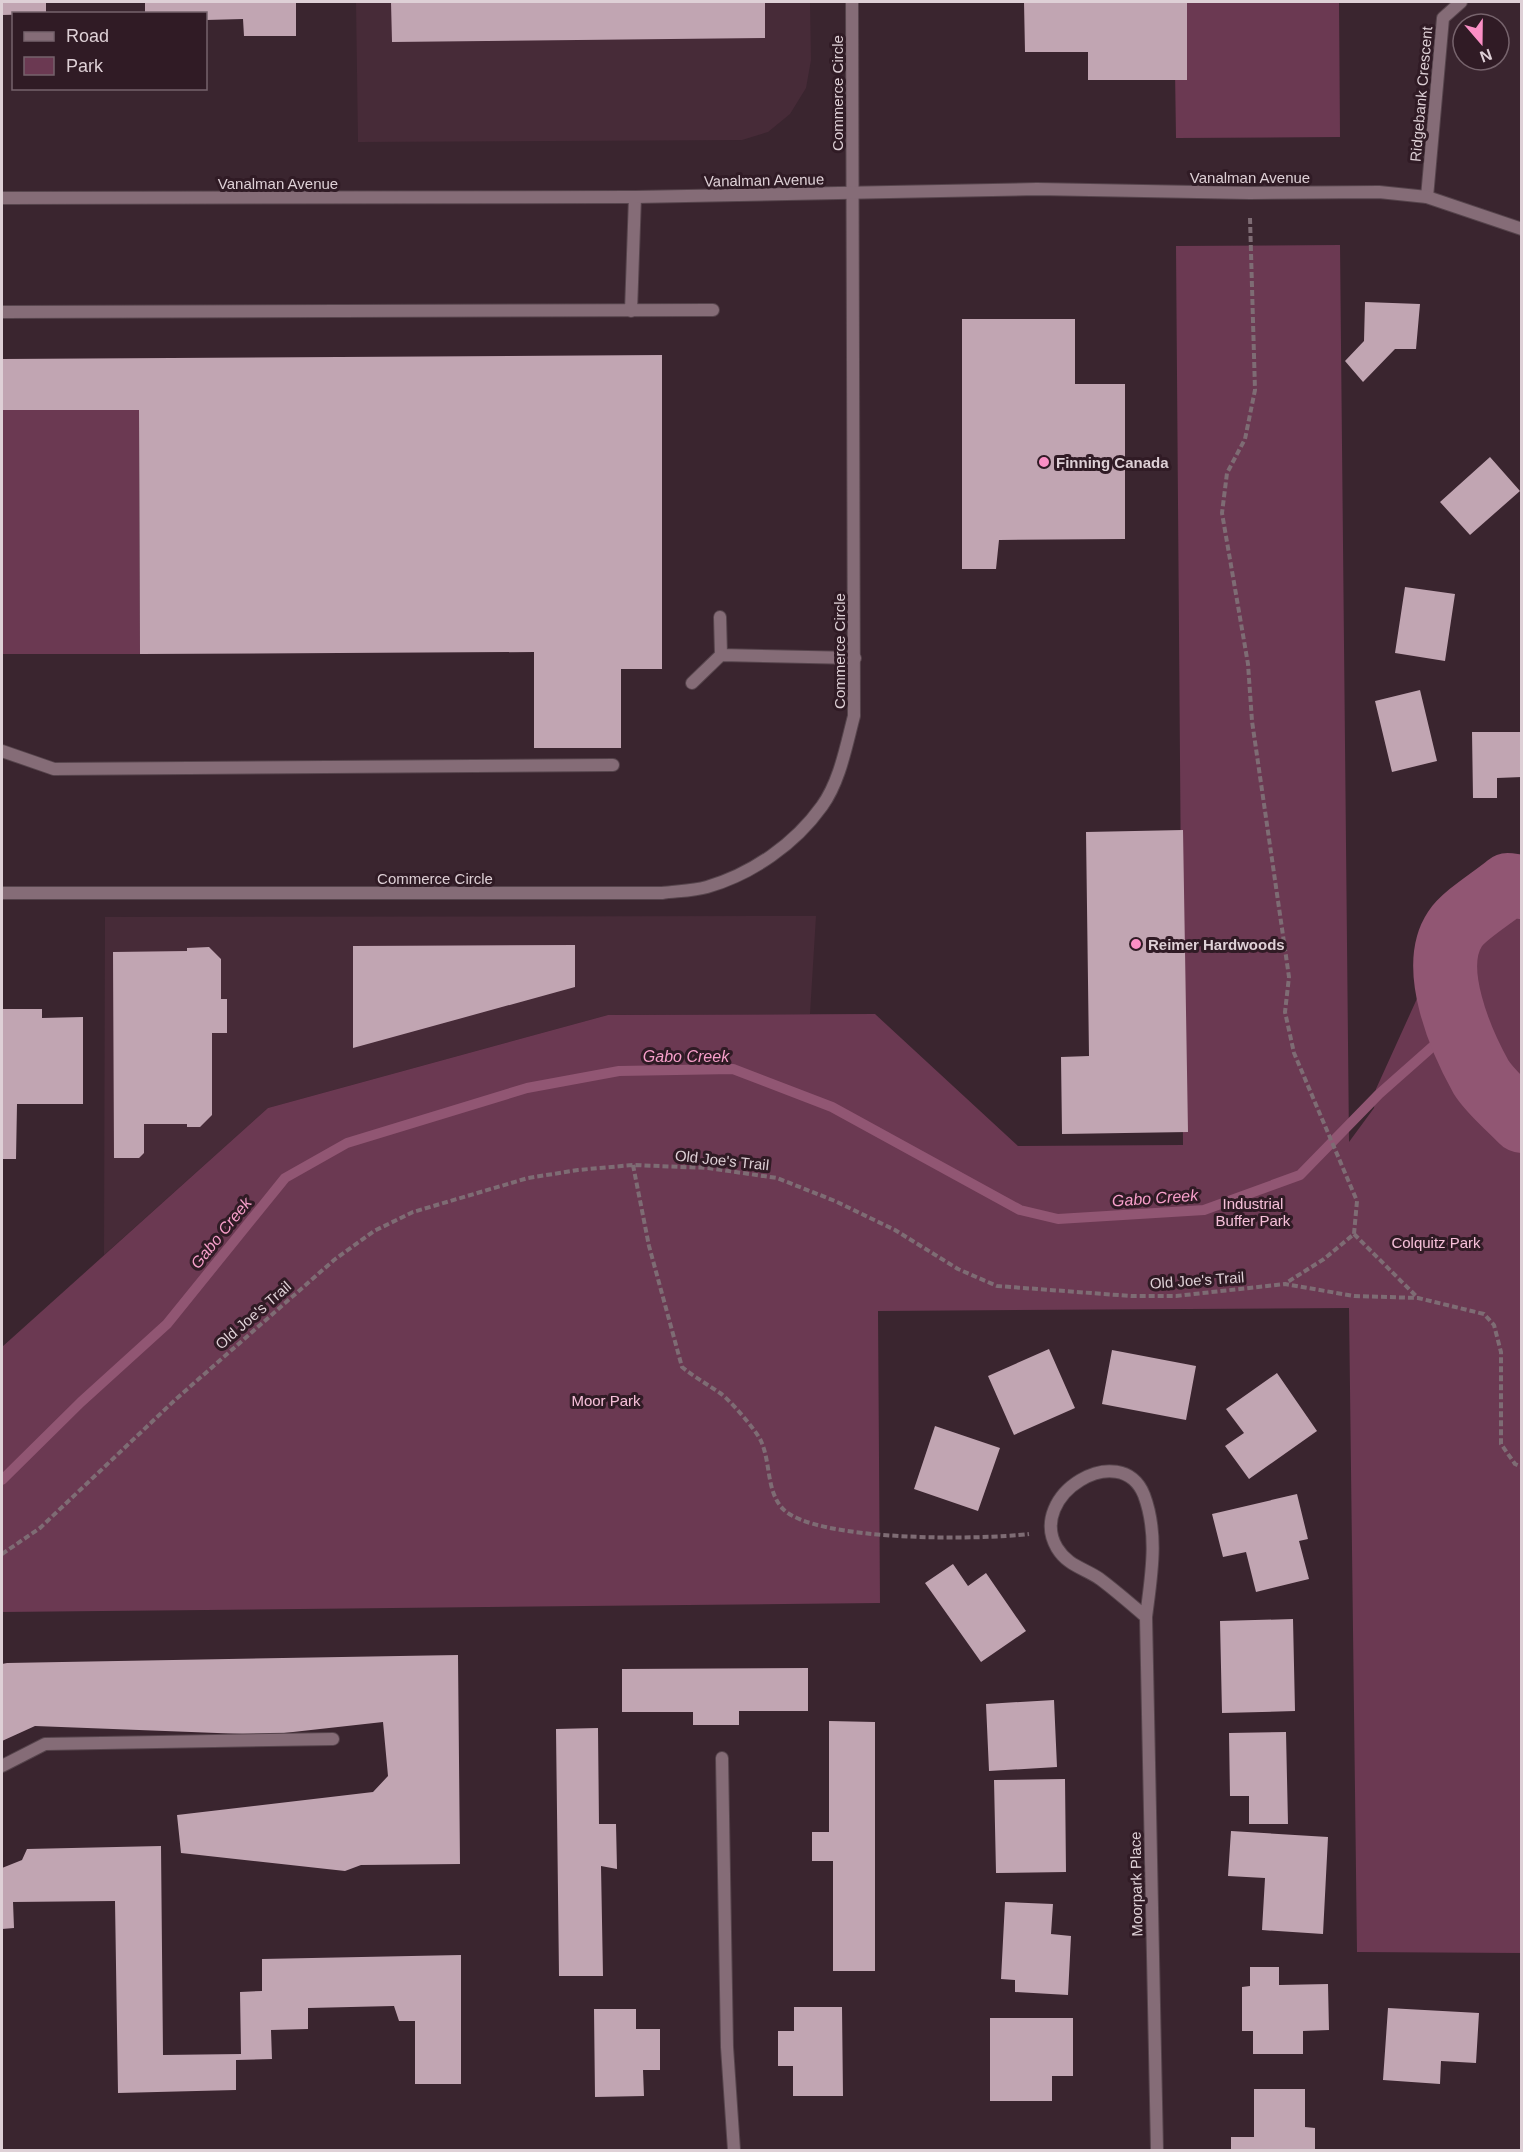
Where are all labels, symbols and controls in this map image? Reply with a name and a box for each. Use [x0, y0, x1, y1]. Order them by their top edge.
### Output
legend [12, 12, 207, 90]
north arrow [1451, 12, 1511, 72]
street label: Ridgebank Crescent [1407, 25, 1435, 162]
text: Road [66, 26, 109, 46]
street label: Commerce Circle [829, 35, 846, 151]
text: N [1478, 46, 1494, 66]
text: Park [66, 56, 104, 76]
street label: Vanalman Avenue [1190, 169, 1310, 186]
street label: Vanalman Avenue [704, 170, 824, 190]
street label: Vanalman Avenue [218, 175, 338, 192]
place label: Finning Canada [1056, 454, 1169, 471]
marker: Finning Canada [1037, 455, 1051, 469]
street label: Commerce Circle [831, 593, 848, 709]
street label: Commerce Circle [377, 870, 493, 887]
place label: Reimer Hardwoods [1148, 936, 1285, 953]
marker: Reimer Hardwoods [1129, 937, 1143, 951]
water label: Gabo Creek [643, 1048, 730, 1065]
street label: Old Joe's Trail [674, 1147, 770, 1173]
water label: Gabo Creek [1111, 1186, 1200, 1209]
water label: Gabo Creek [187, 1193, 255, 1272]
park label: Industrial Buffer Park [1216, 1195, 1291, 1229]
park label: Colquitz Park [1391, 1234, 1481, 1251]
street label: Old Joe's Trail [1149, 1268, 1245, 1292]
street label: Old Joe's Trail [212, 1278, 294, 1352]
park label: Moor Park [571, 1392, 641, 1409]
street label: Moorpark Place [1127, 1831, 1145, 1937]

